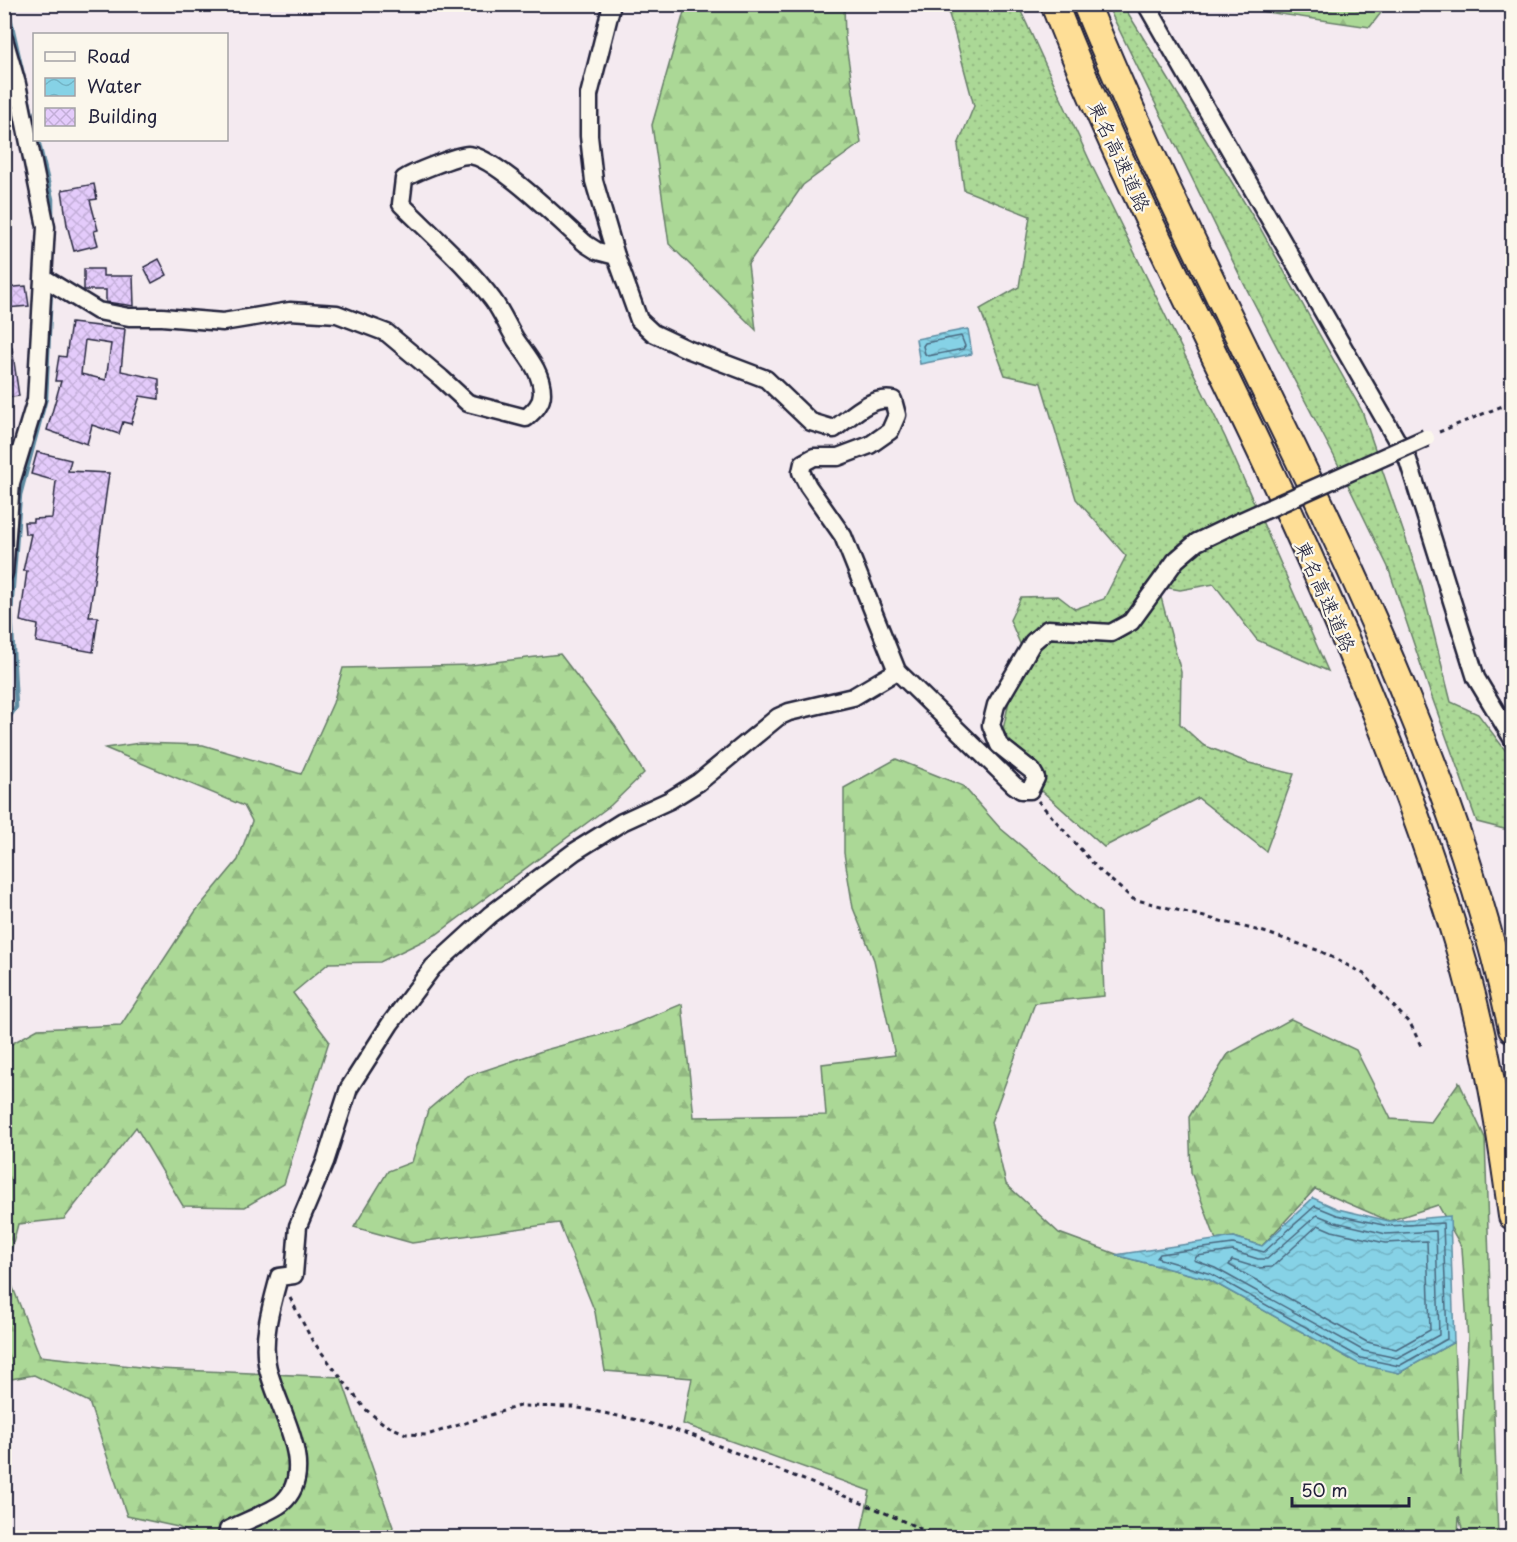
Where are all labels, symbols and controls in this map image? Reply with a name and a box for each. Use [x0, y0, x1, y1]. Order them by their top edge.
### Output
legend [33, 33, 228, 141]
text: Road [87, 42, 131, 69]
text: Water [87, 72, 142, 99]
street label: 東名高速道路 [1081, 95, 1159, 217]
text: Building [87, 102, 157, 129]
street label: 東名高速道路 [1288, 535, 1364, 657]
scale bar [1292, 1470, 1409, 1508]
text: 50 m [1301, 1476, 1348, 1503]

